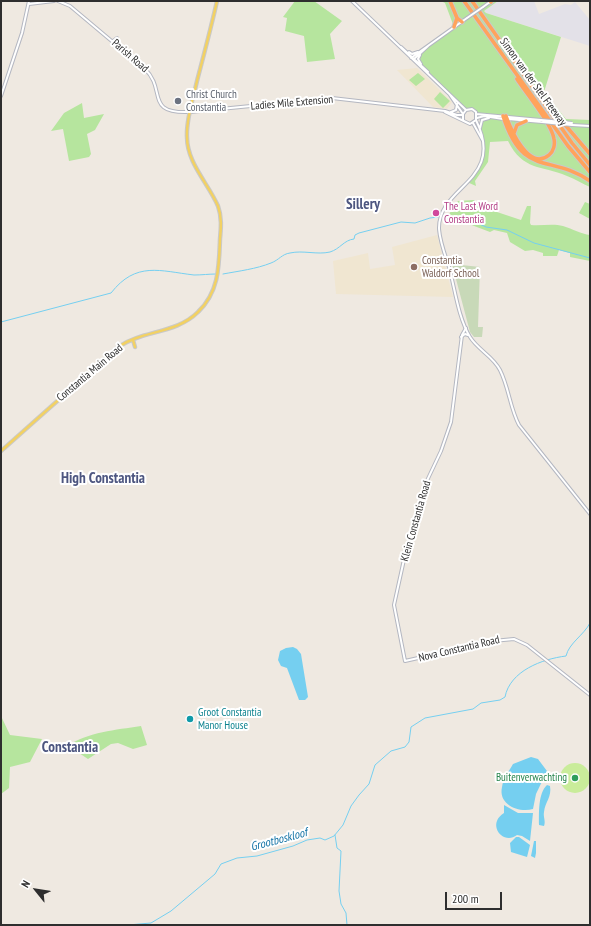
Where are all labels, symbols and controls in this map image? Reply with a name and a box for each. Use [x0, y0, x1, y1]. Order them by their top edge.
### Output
street label: Simon van der Stel Freeway [497, 36, 569, 128]
street label: Parish Road [109, 37, 151, 75]
place label: Christ Church Constantia [186, 88, 237, 114]
street label: Ladies Mile Extension [250, 93, 334, 113]
marker: Christ Church Constantia [173, 96, 183, 106]
district label: Sillery [346, 196, 380, 214]
place label: The Last Word Constantia [444, 200, 498, 226]
marker: The Last Word Constantia [431, 208, 441, 218]
place label: Constantia Waldorf School [422, 254, 479, 280]
marker: Constantia Waldorf School [409, 262, 419, 272]
street label: Constantia Main Road [54, 342, 126, 404]
district label: High Constantia [61, 470, 145, 488]
street label: Klein Constantia Road [398, 479, 434, 563]
street label: Nova Constantia Road [417, 633, 501, 665]
place label: Groot Constantia Manor House [198, 706, 261, 732]
marker: Groot Constantia Manor House [185, 714, 195, 724]
district label: Constantia [42, 739, 98, 757]
place label: Buitenverwachting [496, 771, 567, 785]
marker: Buitenverwachting [570, 773, 580, 783]
water label: Grootboskloof [249, 826, 309, 854]
north arrow [16, 870, 56, 910]
text: N [18, 878, 33, 890]
scale bar [447, 884, 504, 910]
text: 200 m [452, 891, 479, 906]

